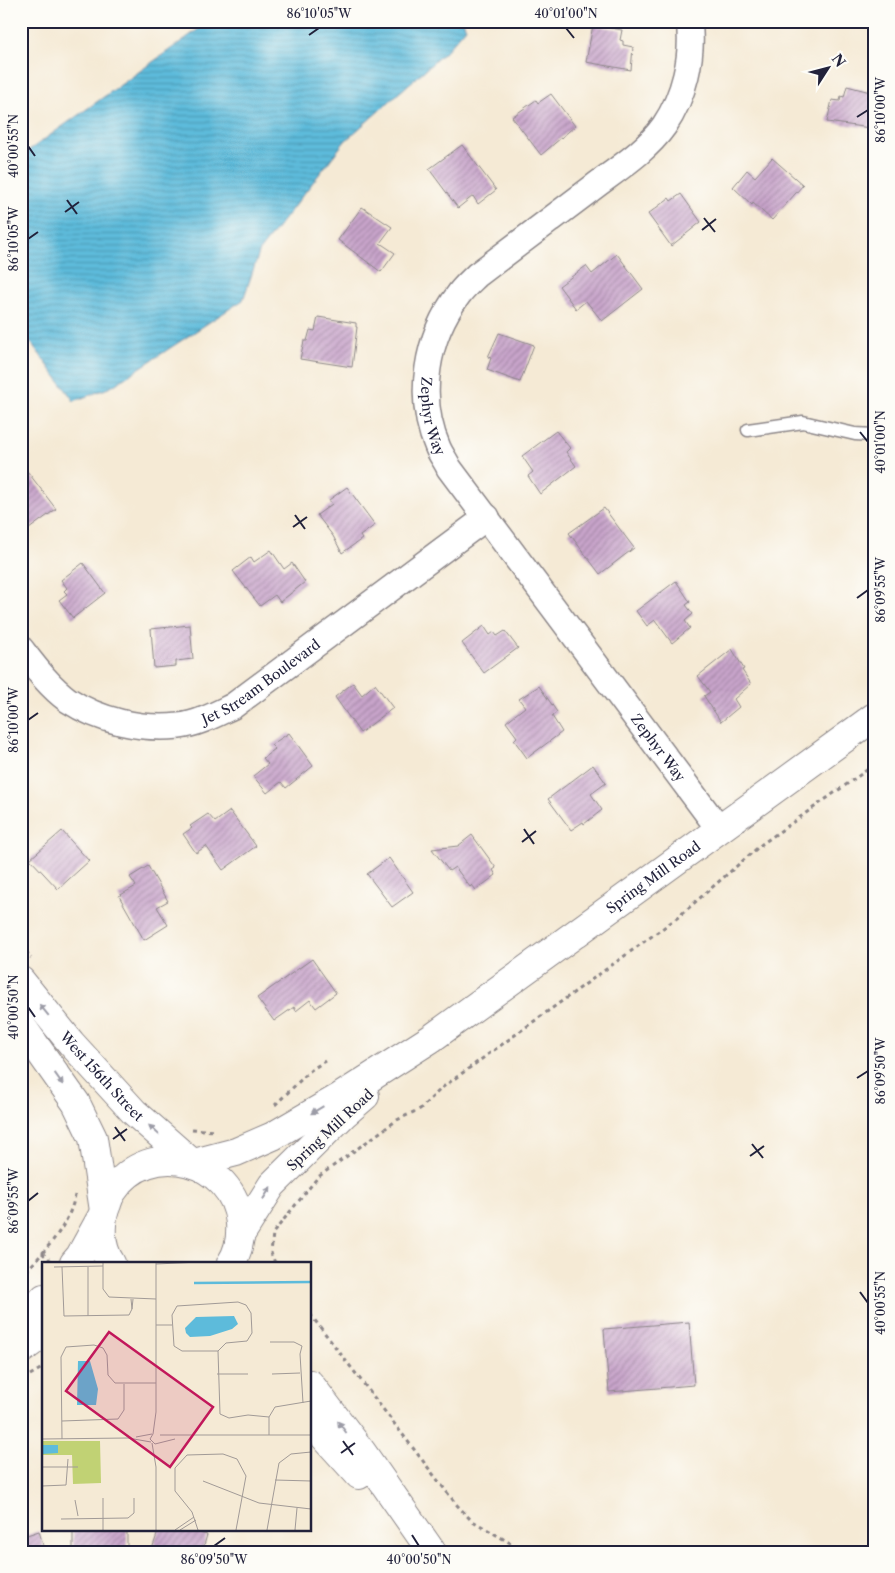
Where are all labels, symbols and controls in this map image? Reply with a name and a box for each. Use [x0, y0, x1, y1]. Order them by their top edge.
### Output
text: 86°10'05"W [287, 6, 352, 21]
text: 40°01'00"N [534, 6, 598, 21]
north arrow [802, 42, 852, 92]
text: N [828, 50, 849, 71]
text: 86°10'00"W [873, 76, 888, 143]
text: 40°00'55"N [6, 114, 21, 178]
text: 86°10'05"W [6, 206, 21, 271]
street label: Zephyr Way [417, 376, 449, 459]
text: 40°01'00"N [873, 410, 888, 474]
text: 86°09'55"W [873, 556, 888, 623]
street label: Jet Stream Boulevard [197, 635, 324, 729]
text: 86°10'00"W [6, 686, 21, 753]
street label: Zephyr Way [627, 710, 690, 785]
street label: Spring Mill Road [603, 837, 704, 918]
text: 40°00'50"N [6, 975, 21, 1039]
one-way arrow [39, 1004, 50, 1017]
street label: West 156th Street [56, 1027, 147, 1125]
text: 86°09'50"W [873, 1037, 888, 1104]
one-way arrow [54, 1072, 64, 1086]
street label: Spring Mill Road [283, 1085, 377, 1175]
one-way arrow [310, 1106, 323, 1115]
one-way arrow [148, 1124, 160, 1136]
text: 86°09'55"W [6, 1167, 21, 1234]
one-way arrow [262, 1186, 271, 1199]
inset map [42, 1262, 311, 1530]
text: 40°00'55"N [873, 1271, 888, 1335]
one-way arrow [337, 1421, 348, 1434]
text: 86°09'50"W [181, 1552, 248, 1567]
text: 40°00'50"N [387, 1552, 451, 1567]

